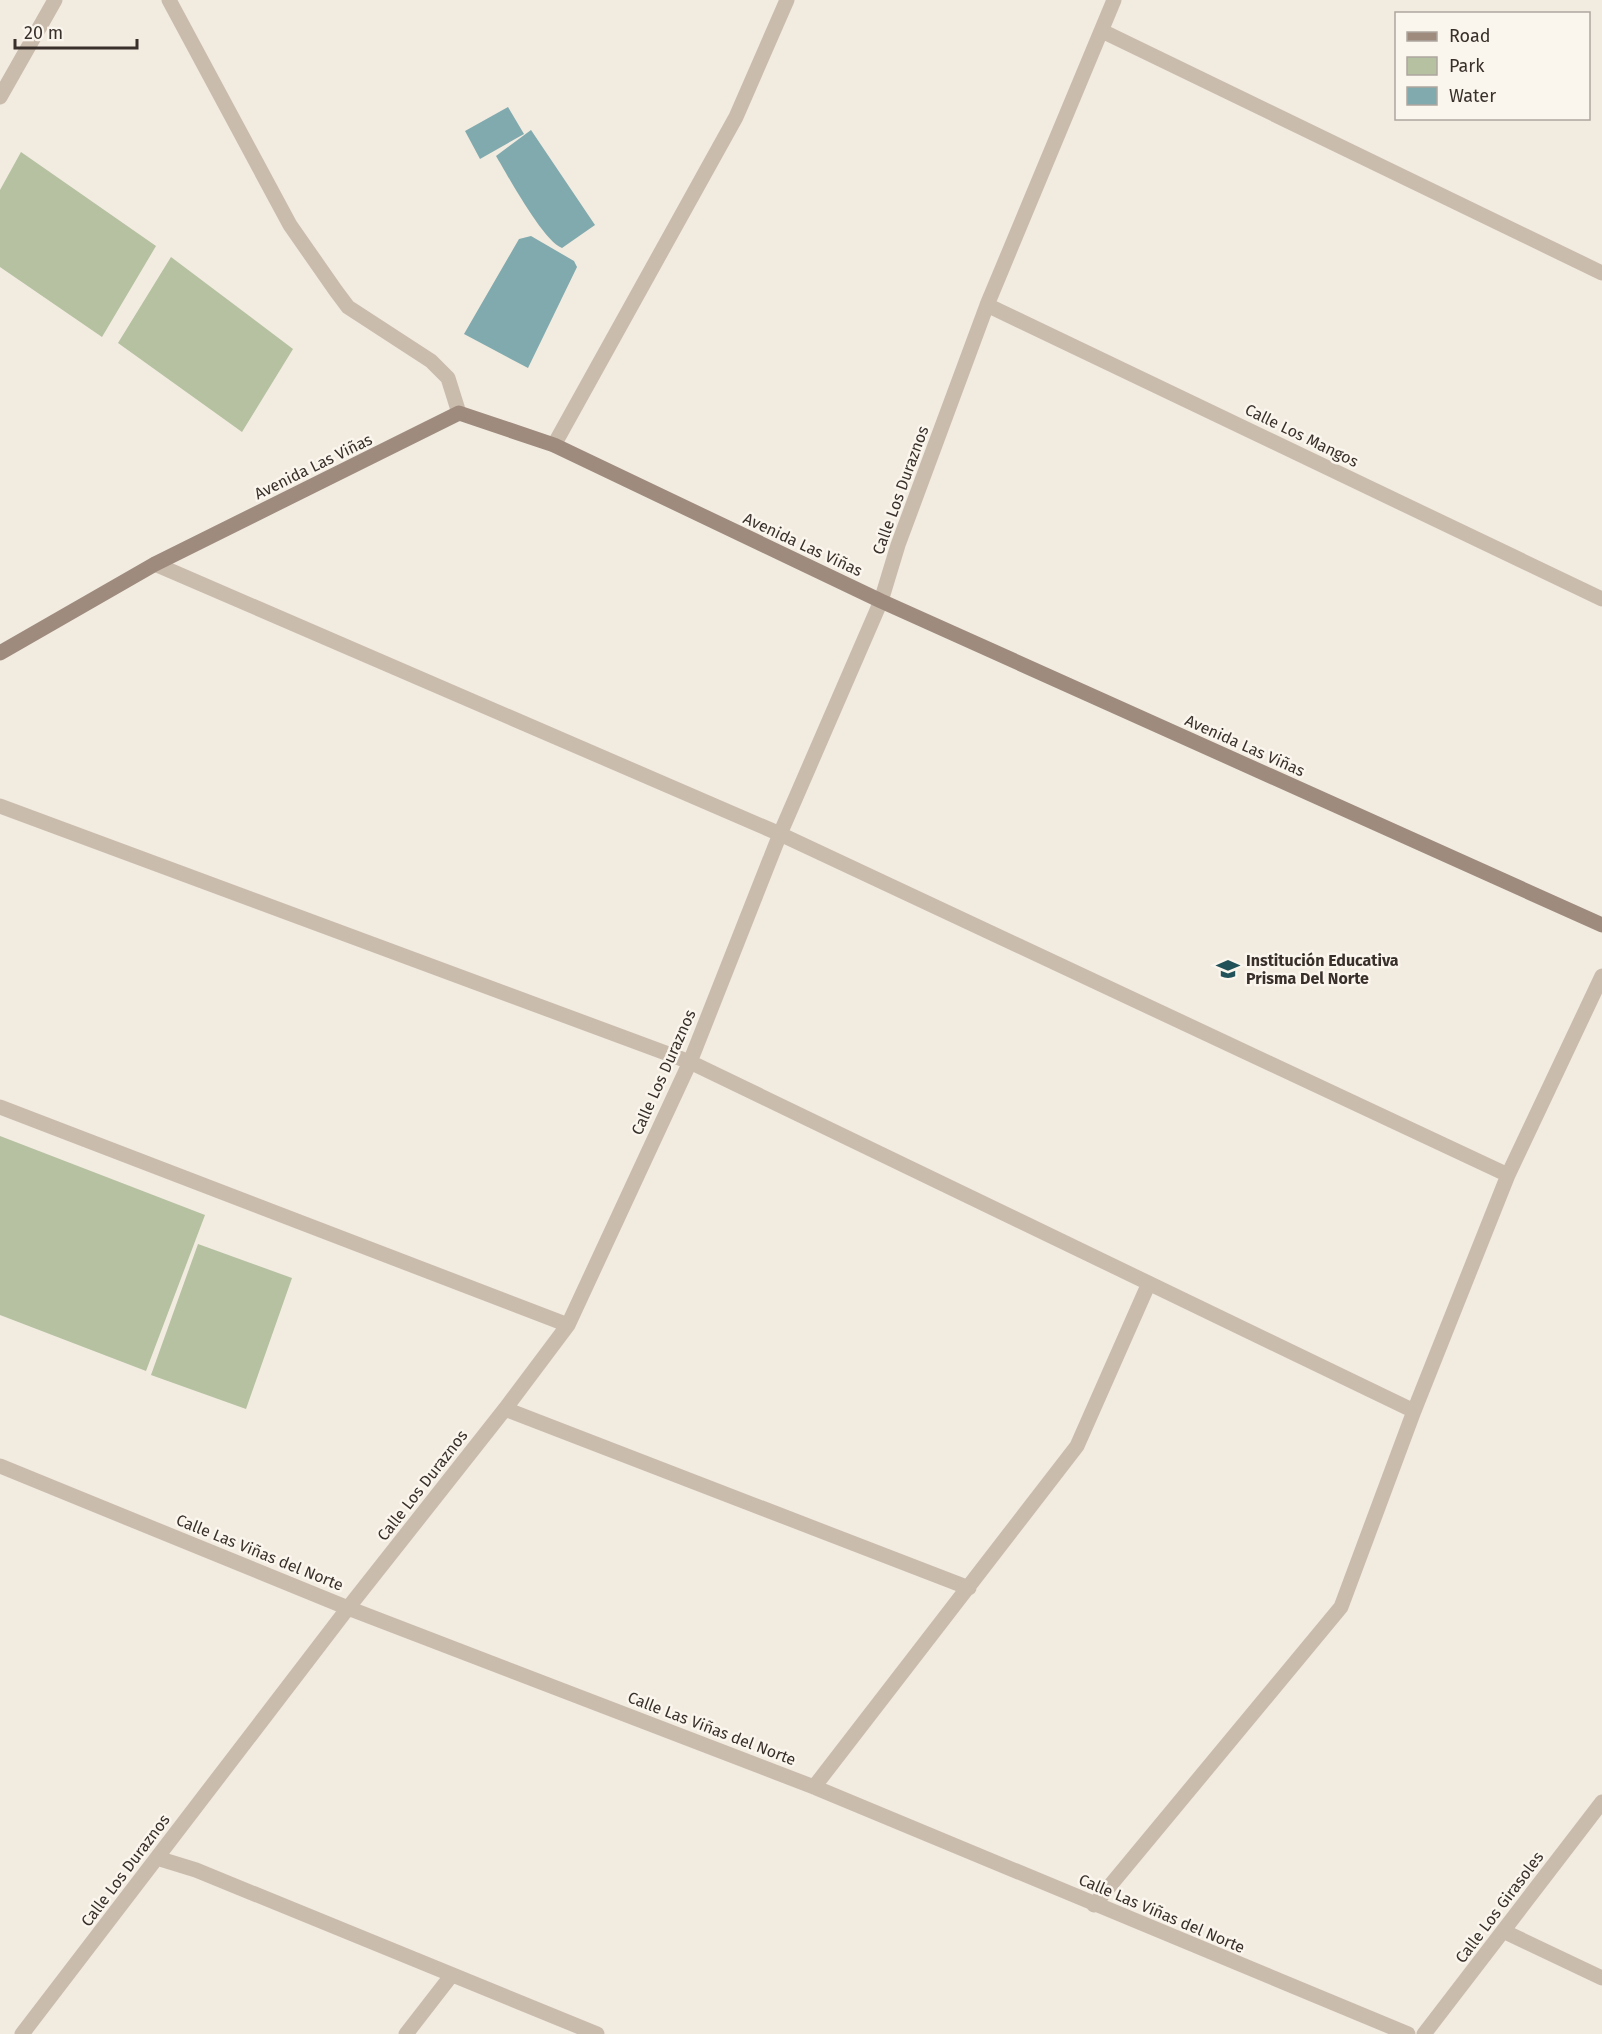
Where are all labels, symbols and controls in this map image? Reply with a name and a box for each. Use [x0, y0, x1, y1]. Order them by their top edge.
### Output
scale bar [15, 12, 136, 50]
legend [1395, 12, 1590, 120]
text: 20 m [24, 22, 63, 44]
text: Road [1449, 25, 1491, 47]
text: Park [1449, 55, 1485, 77]
text: Water [1449, 85, 1496, 107]
street label: Calle Los Mangos [1242, 400, 1362, 471]
street label: Calle Los Duraznos [868, 423, 933, 557]
street label: Avenida Las Viñas [251, 430, 375, 503]
street label: Avenida Las Viñas [740, 509, 865, 580]
street label: Avenida Las Viñas [1182, 711, 1308, 780]
place label: Institución Educativa Prisma Del Norte [1246, 951, 1399, 988]
school or university icon: Institución Educativa Prisma Del Norte [1215, 956, 1241, 982]
street label: Calle Los Duraznos [627, 1007, 700, 1138]
street label: Calle Los Duraznos [373, 1426, 472, 1544]
street label: Calle Las Viñas del Norte [173, 1510, 346, 1595]
street label: Calle Las Viñas del Norte [625, 1688, 799, 1769]
street label: Calle Los Duraznos [77, 1811, 174, 1930]
street label: Calle Los Girasoles [1451, 1848, 1547, 1967]
street label: Calle Las Viñas del Norte [1076, 1870, 1248, 1957]

